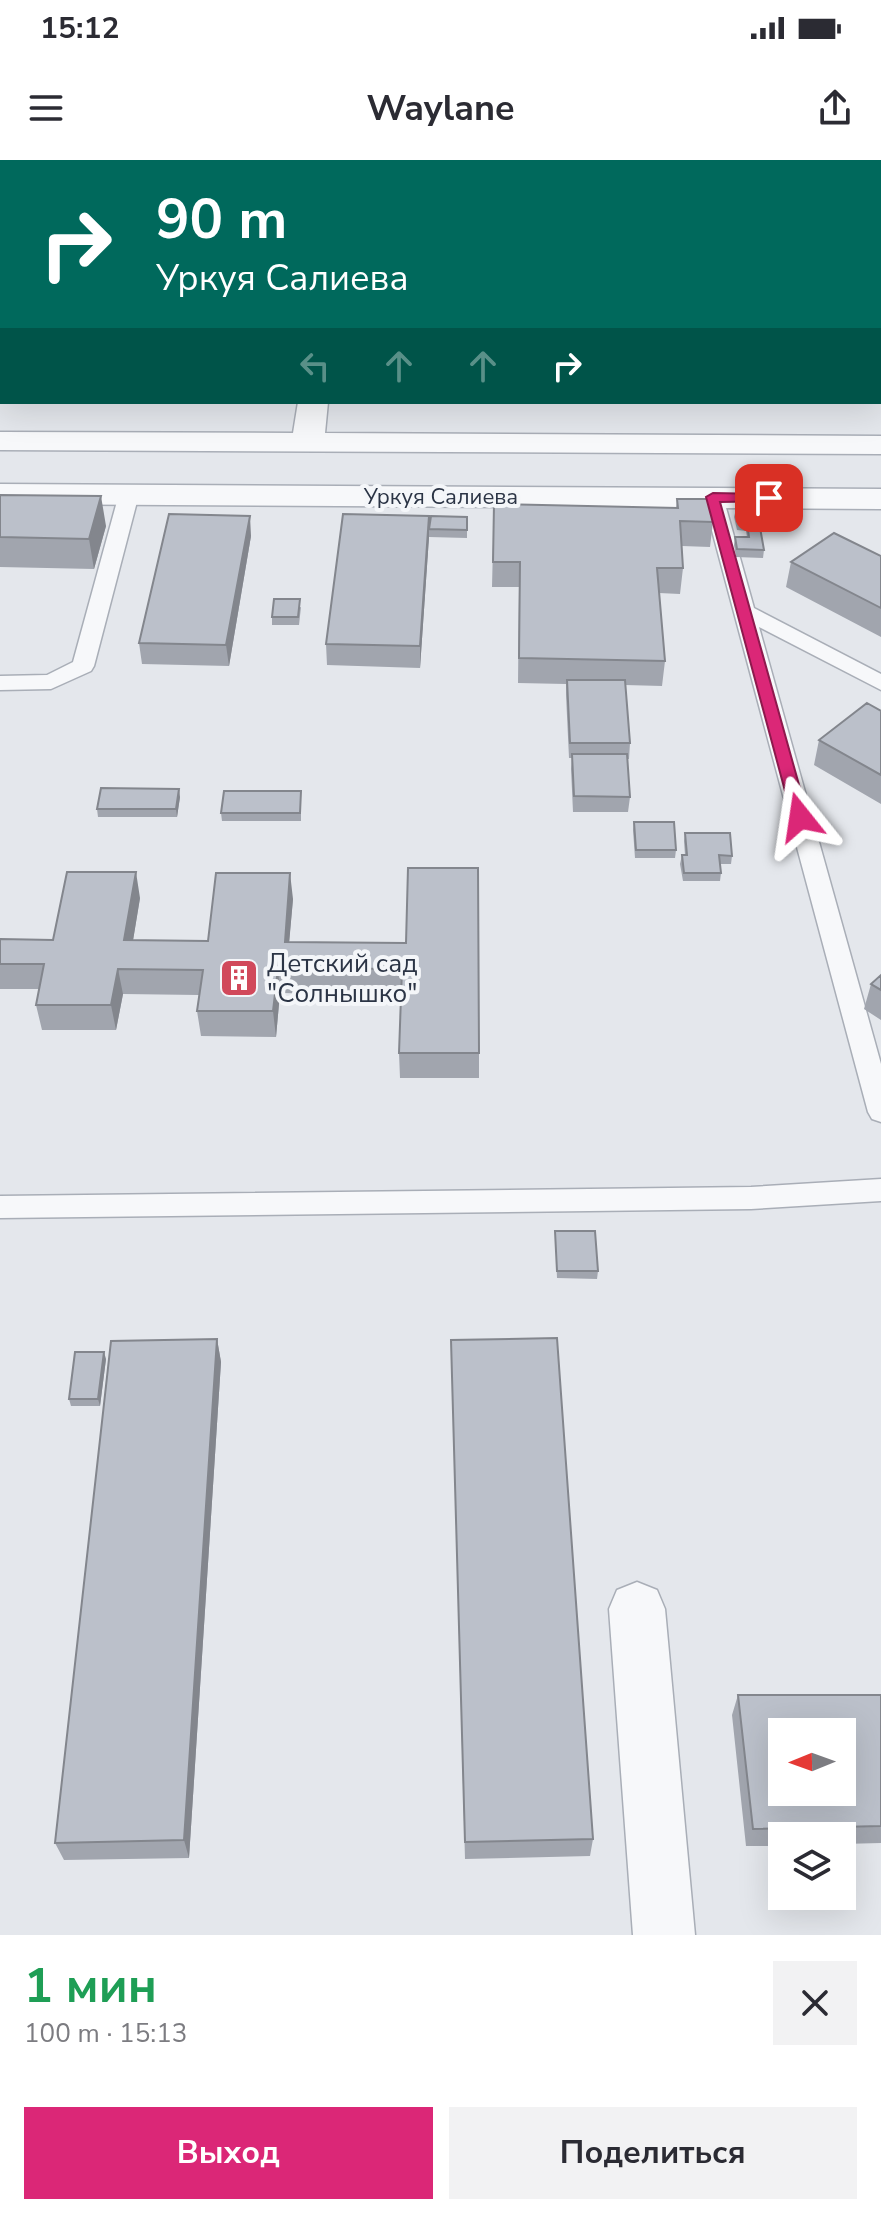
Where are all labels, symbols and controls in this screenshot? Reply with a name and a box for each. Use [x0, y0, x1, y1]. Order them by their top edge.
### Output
text: 15:12 [40, 8, 119, 49]
text: Waylane [366, 84, 515, 133]
icon: menu [24, 86, 68, 130]
icon: share [813, 86, 857, 130]
text: 90 m [156, 181, 287, 258]
icon: right [24, 192, 128, 296]
text: Уркуя Салиева [156, 254, 409, 303]
icon: left [293, 344, 337, 388]
icon: ahead [377, 344, 421, 388]
icon: ahead [461, 344, 505, 388]
icon: right [545, 344, 589, 388]
pin [735, 464, 803, 532]
icon: arrive [747, 476, 791, 520]
street label: Уркуя Салиева [363, 482, 518, 512]
position arrow [758, 775, 842, 859]
place label: Детский сад "Солнышко" [267, 946, 418, 1011]
building icon: Детский сад "Солнышко" [218, 957, 260, 999]
north arrow [768, 1718, 856, 1806]
map controls [768, 1718, 856, 1910]
button: layers [768, 1822, 856, 1910]
text: 1 мин [24, 1953, 157, 2019]
button: close [773, 1961, 857, 2045]
text: 100 m · 15:13 [24, 2016, 187, 2051]
button: Выход [24, 2107, 433, 2199]
button: Поделиться [449, 2107, 857, 2199]

